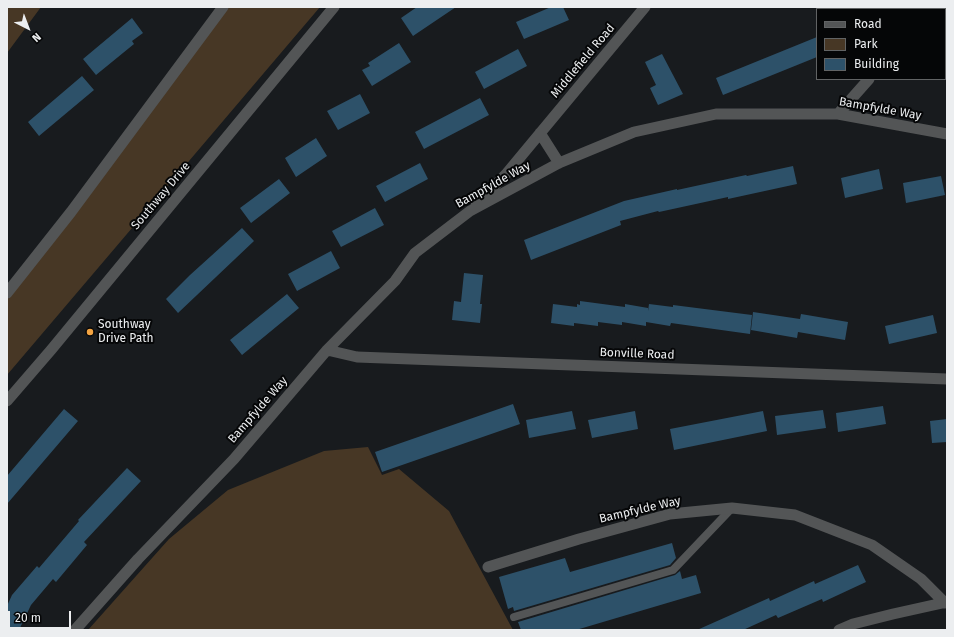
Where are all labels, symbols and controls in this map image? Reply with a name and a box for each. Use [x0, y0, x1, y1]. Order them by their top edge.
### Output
north arrow [8, 8, 48, 48]
legend [816, 8, 946, 80]
text: Road [854, 17, 882, 31]
street label: Middlefield Road [548, 21, 618, 101]
text: N [29, 30, 43, 45]
text: Park [854, 37, 878, 51]
text: Building [854, 57, 899, 71]
street label: Bampfylde Way [838, 95, 922, 123]
street label: Southway Drive [129, 159, 193, 233]
street label: Bampfylde Way [453, 159, 533, 211]
place label: Southway Drive Path [98, 318, 154, 346]
marker: Southway Drive Path [85, 327, 95, 337]
street label: Bonville Road [599, 345, 675, 363]
street label: Bampfylde Way [225, 374, 291, 446]
street label: Bampfylde Way [598, 494, 682, 526]
scale bar [10, 603, 73, 629]
text: 20 m [15, 611, 41, 625]

